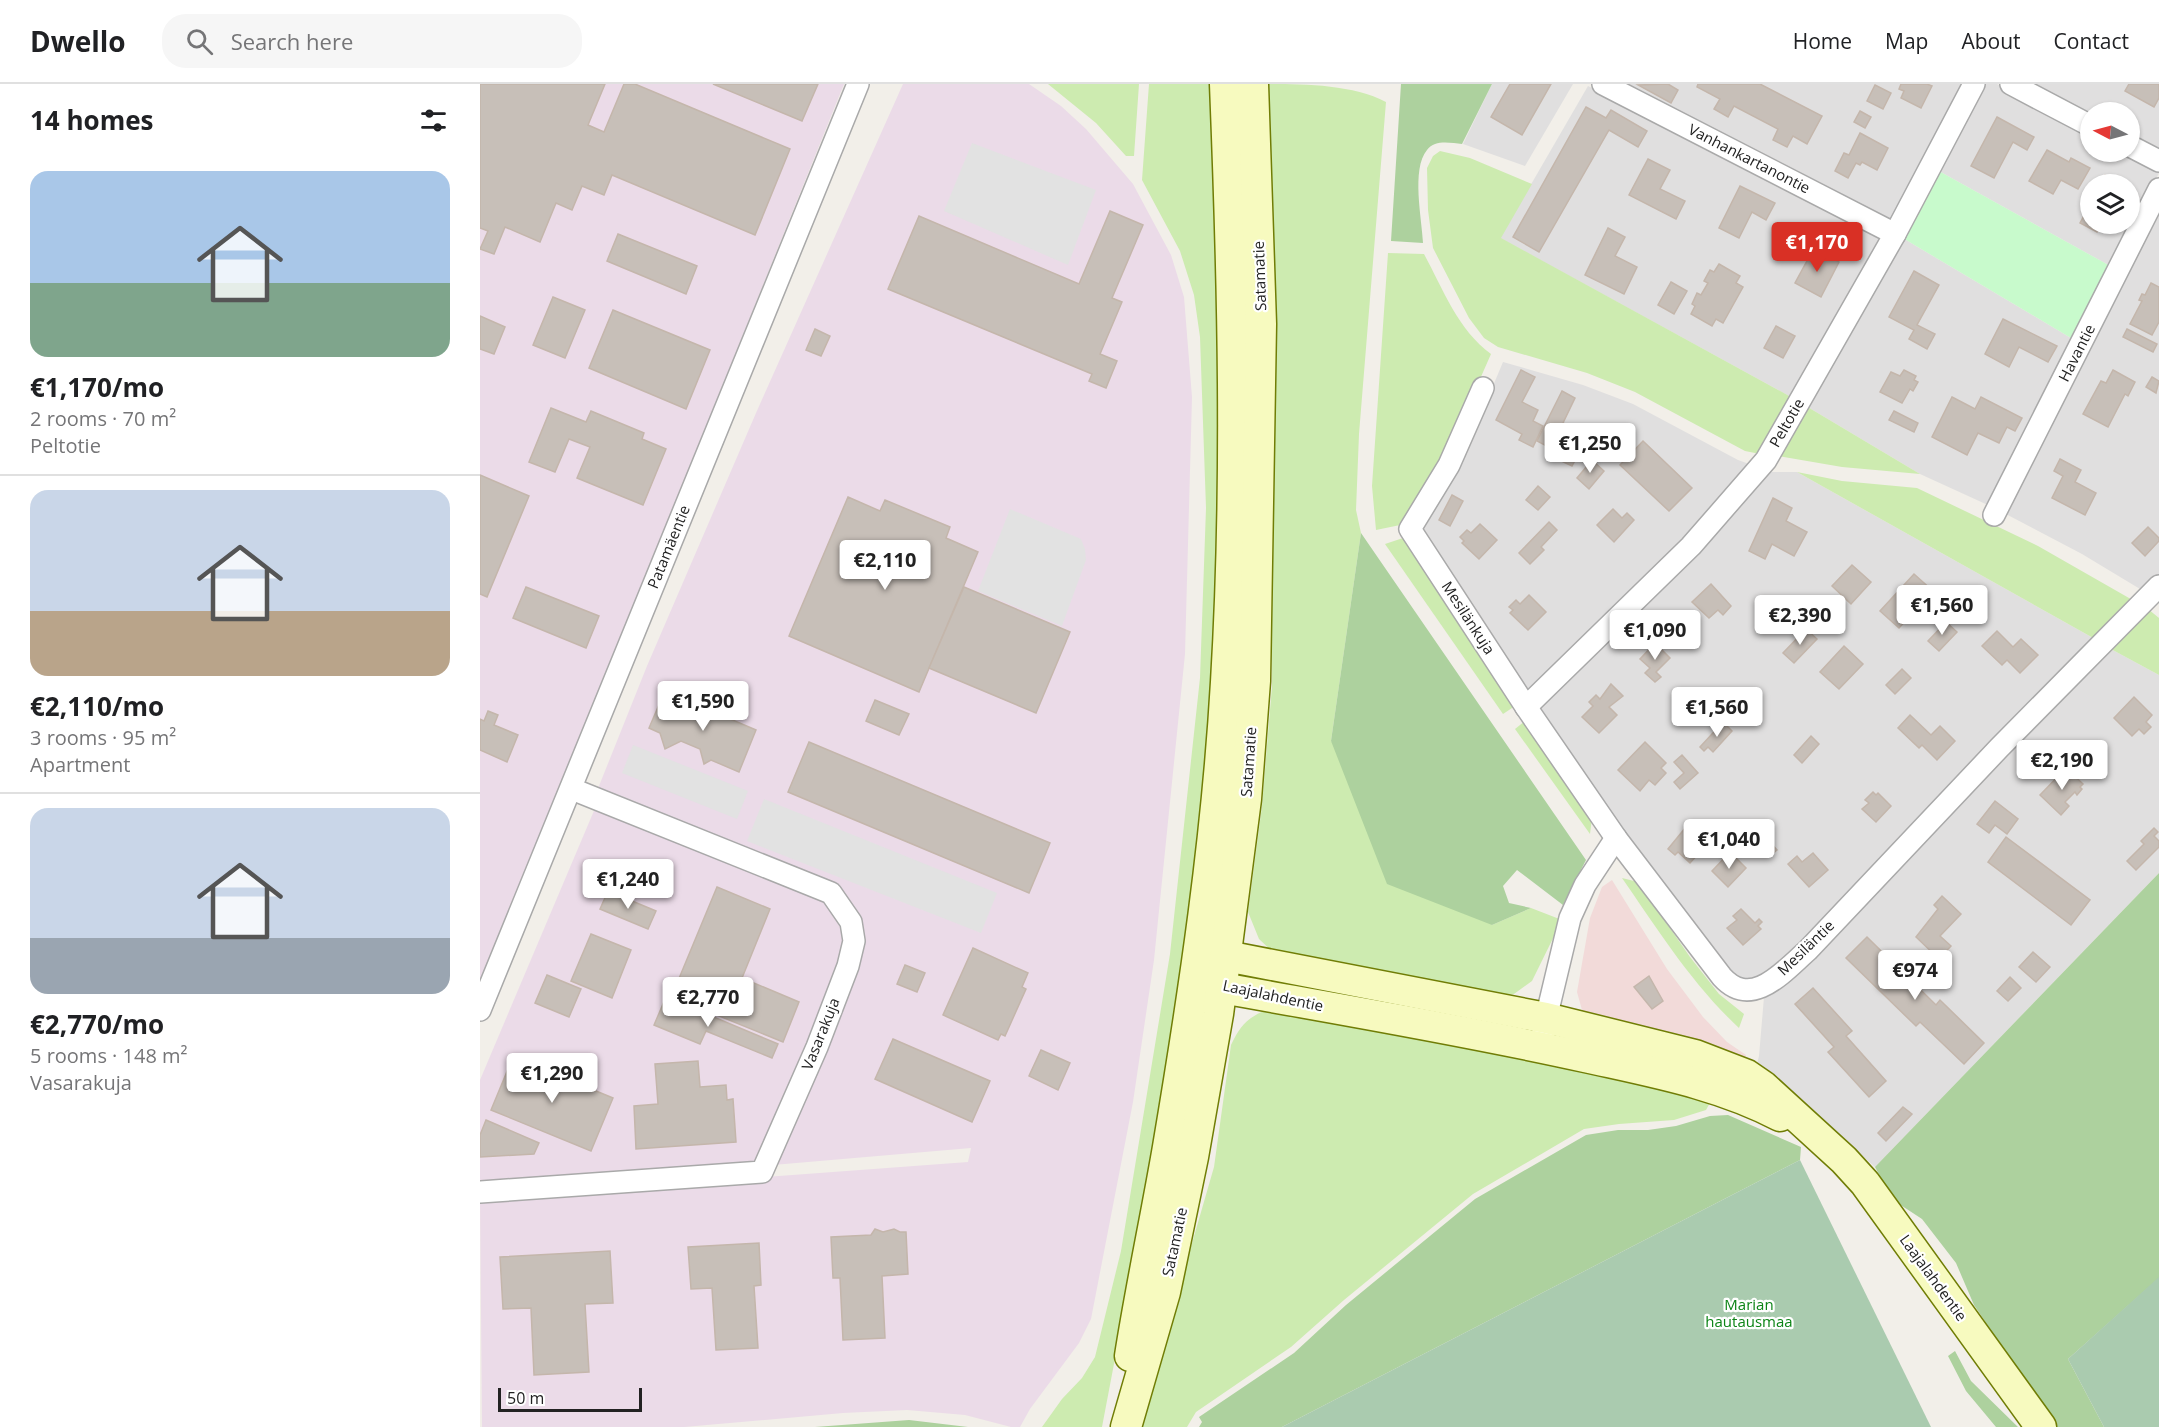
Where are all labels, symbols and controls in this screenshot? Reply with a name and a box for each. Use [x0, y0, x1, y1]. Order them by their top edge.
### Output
search box [162, 14, 582, 68]
text: Dwello [30, 22, 126, 60]
icon: search [183, 25, 216, 58]
text: Search here [231, 26, 353, 56]
text: Home [1793, 27, 1852, 55]
text: Map [1885, 27, 1928, 55]
text: About [1961, 27, 2021, 55]
text: Contact [2054, 27, 2129, 55]
text: 14 homes [30, 102, 154, 138]
north arrow [2080, 102, 2140, 162]
map controls [2080, 102, 2140, 234]
icon: filters [417, 104, 450, 137]
street label: Vanhankartanontie [1685, 119, 1814, 197]
button: layers [2080, 174, 2140, 234]
icon: home [186, 210, 294, 318]
pin: €1,170 [1768, 222, 1866, 273]
text: €1,170 [1786, 228, 1848, 255]
street label: Satamatie [1248, 241, 1270, 311]
street label: Havantie [2053, 320, 2099, 385]
text: €1,170/mo [30, 369, 164, 405]
street label: Peltotie [1764, 394, 1808, 451]
text: 2 rooms · 70 m² [30, 405, 176, 432]
pin: €1,250 [1541, 423, 1639, 474]
text: €1,250 [1559, 429, 1621, 456]
text: Peltotie [30, 432, 101, 459]
street label: Patamäentie [642, 502, 694, 591]
icon: home [186, 529, 294, 637]
pin: €2,110 [836, 540, 934, 591]
text: €2,110 [854, 546, 916, 573]
street label: Mesilänkuja [1438, 577, 1500, 658]
pin: €1,560 [1893, 585, 1991, 636]
text: €1,560 [1911, 591, 1973, 618]
pin: €2,390 [1751, 595, 1849, 646]
text: €2,390 [1769, 601, 1831, 628]
pin: €1,090 [1606, 610, 1704, 661]
text: €1,090 [1624, 616, 1686, 643]
pin: €1,590 [654, 681, 752, 732]
text: €1,590 [672, 687, 734, 714]
pin: €1,560 [1668, 687, 1766, 738]
text: €2,110/mo [30, 688, 164, 724]
text: €1,560 [1686, 693, 1748, 720]
text: 3 rooms · 95 m² [30, 724, 176, 751]
street label: Satamatie [1236, 726, 1260, 798]
pin: €2,190 [2013, 740, 2111, 791]
text: €2,190 [2031, 746, 2093, 773]
text: Apartment [30, 751, 130, 778]
pin: €1,040 [1680, 819, 1778, 870]
text: €1,040 [1698, 825, 1760, 852]
icon: home [186, 847, 294, 955]
pin: €1,240 [579, 859, 677, 910]
text: €1,240 [597, 865, 659, 892]
street label: Mesiläntie [1773, 915, 1838, 979]
pin: €974 [1879, 950, 1951, 1001]
text: €974 [1892, 956, 1938, 983]
street label: Laajalahdentie [1221, 975, 1325, 1015]
pin: €2,770 [659, 977, 757, 1028]
text: €2,770 [677, 983, 739, 1010]
street label: Vasarakuja [796, 994, 844, 1073]
text: €2,770/mo [30, 1006, 164, 1042]
text: 5 rooms · 148 m² [30, 1042, 188, 1069]
pin: €1,290 [503, 1053, 601, 1104]
text: €1,290 [521, 1059, 583, 1086]
text: Vasarakuja [30, 1069, 132, 1096]
street label: Satamatie [1157, 1205, 1191, 1278]
street label: Laajalahdentie [1896, 1230, 1972, 1325]
park label: Marian hautausmaa [1705, 1294, 1793, 1331]
scale bar [498, 1385, 642, 1412]
text: 50 m [507, 1387, 544, 1409]

